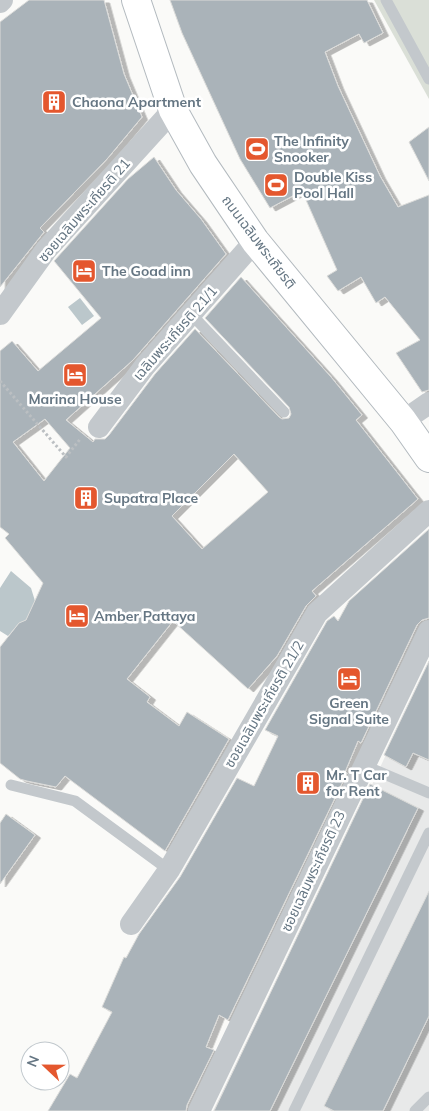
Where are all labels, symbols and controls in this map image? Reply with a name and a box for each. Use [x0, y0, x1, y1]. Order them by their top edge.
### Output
building icon: Chaona Apartment [41, 89, 67, 115]
place label: Chaona Apartment [72, 93, 202, 111]
place label: The Infinity Snooker [274, 132, 349, 166]
sports icon: The Infinity Snooker [244, 136, 270, 162]
street label: ซอยเฉลิมพระเกียรติ 21 [34, 154, 134, 266]
place label: Double Kiss Pool Hall [294, 168, 372, 202]
sports icon: Double Kiss Pool Hall [263, 172, 289, 198]
street label: ถนนเฉลิมพระเกียรติ [218, 192, 300, 292]
hotel icon: The Goad inn [71, 258, 97, 284]
place label: The Goad inn [102, 262, 191, 280]
street label: เฉลิมพระเกียรติ 21/1 [129, 282, 221, 384]
hotel icon: Marina House [62, 362, 88, 388]
place label: Marina House [28, 390, 122, 408]
building icon: Supatra Place [73, 485, 99, 511]
place label: Supatra Place [104, 489, 199, 507]
hotel icon: Amber Pattaya [64, 603, 90, 629]
place label: Amber Pattaya [94, 607, 195, 625]
street label: ซอยเฉลิมพระเกียรติ 21/2 [220, 637, 308, 771]
hotel icon: Green Signal Suite [336, 666, 362, 692]
place label: Green Signal Suite [309, 694, 389, 728]
place label: Mr. T Car for Rent [326, 766, 387, 800]
building icon: Mr. T Car for Rent [295, 770, 321, 796]
street label: ซอยเฉลิมพระเกียรติ 23 [277, 808, 349, 934]
north arrow [20, 1041, 70, 1091]
text: N [23, 1053, 43, 1069]

